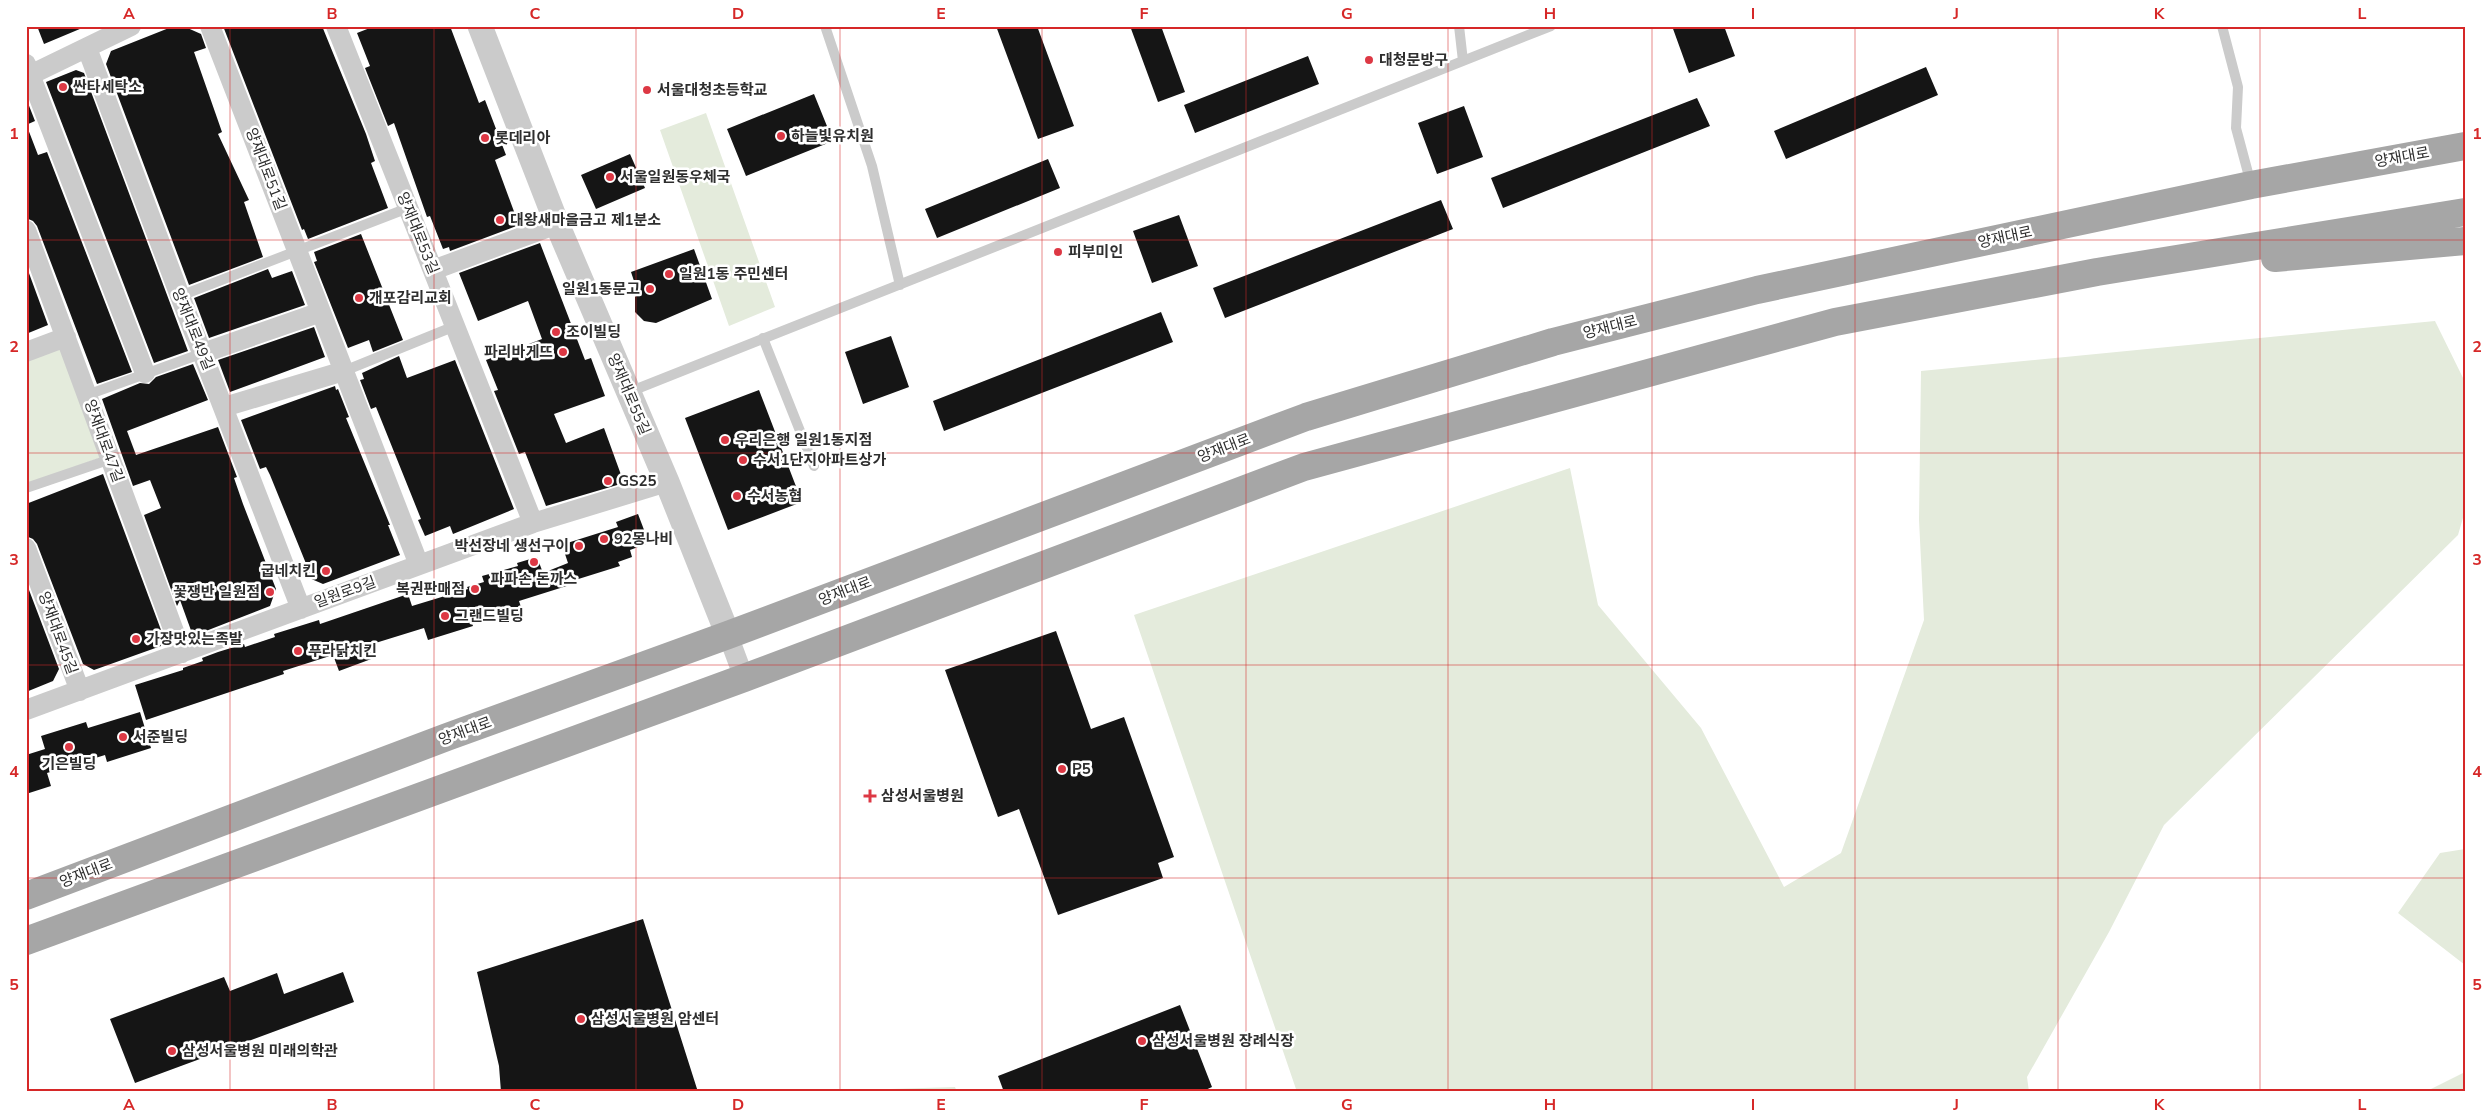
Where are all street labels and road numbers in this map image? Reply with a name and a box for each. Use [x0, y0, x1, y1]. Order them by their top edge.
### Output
street label: 양재대로51길 [241, 125, 291, 213]
street label: 양재대로 [2373, 142, 2431, 172]
street label: 양재대로53길 [392, 189, 444, 277]
street label: 양재대로 [1976, 221, 2034, 253]
street label: 양재대로49길 [167, 285, 219, 373]
street label: 양재대로 [1581, 311, 1639, 343]
street label: 양재대로55길 [603, 350, 655, 438]
street label: 양재대로47길 [80, 397, 128, 485]
street label: 양재대로 [1195, 429, 1253, 467]
street label: 일원로9길 [311, 572, 379, 612]
street label: 양재대로 [816, 572, 874, 610]
street label: 양재대로45길 [34, 589, 82, 677]
street label: 양재대로 [436, 712, 494, 750]
street label: 양재대로 [57, 854, 115, 892]

